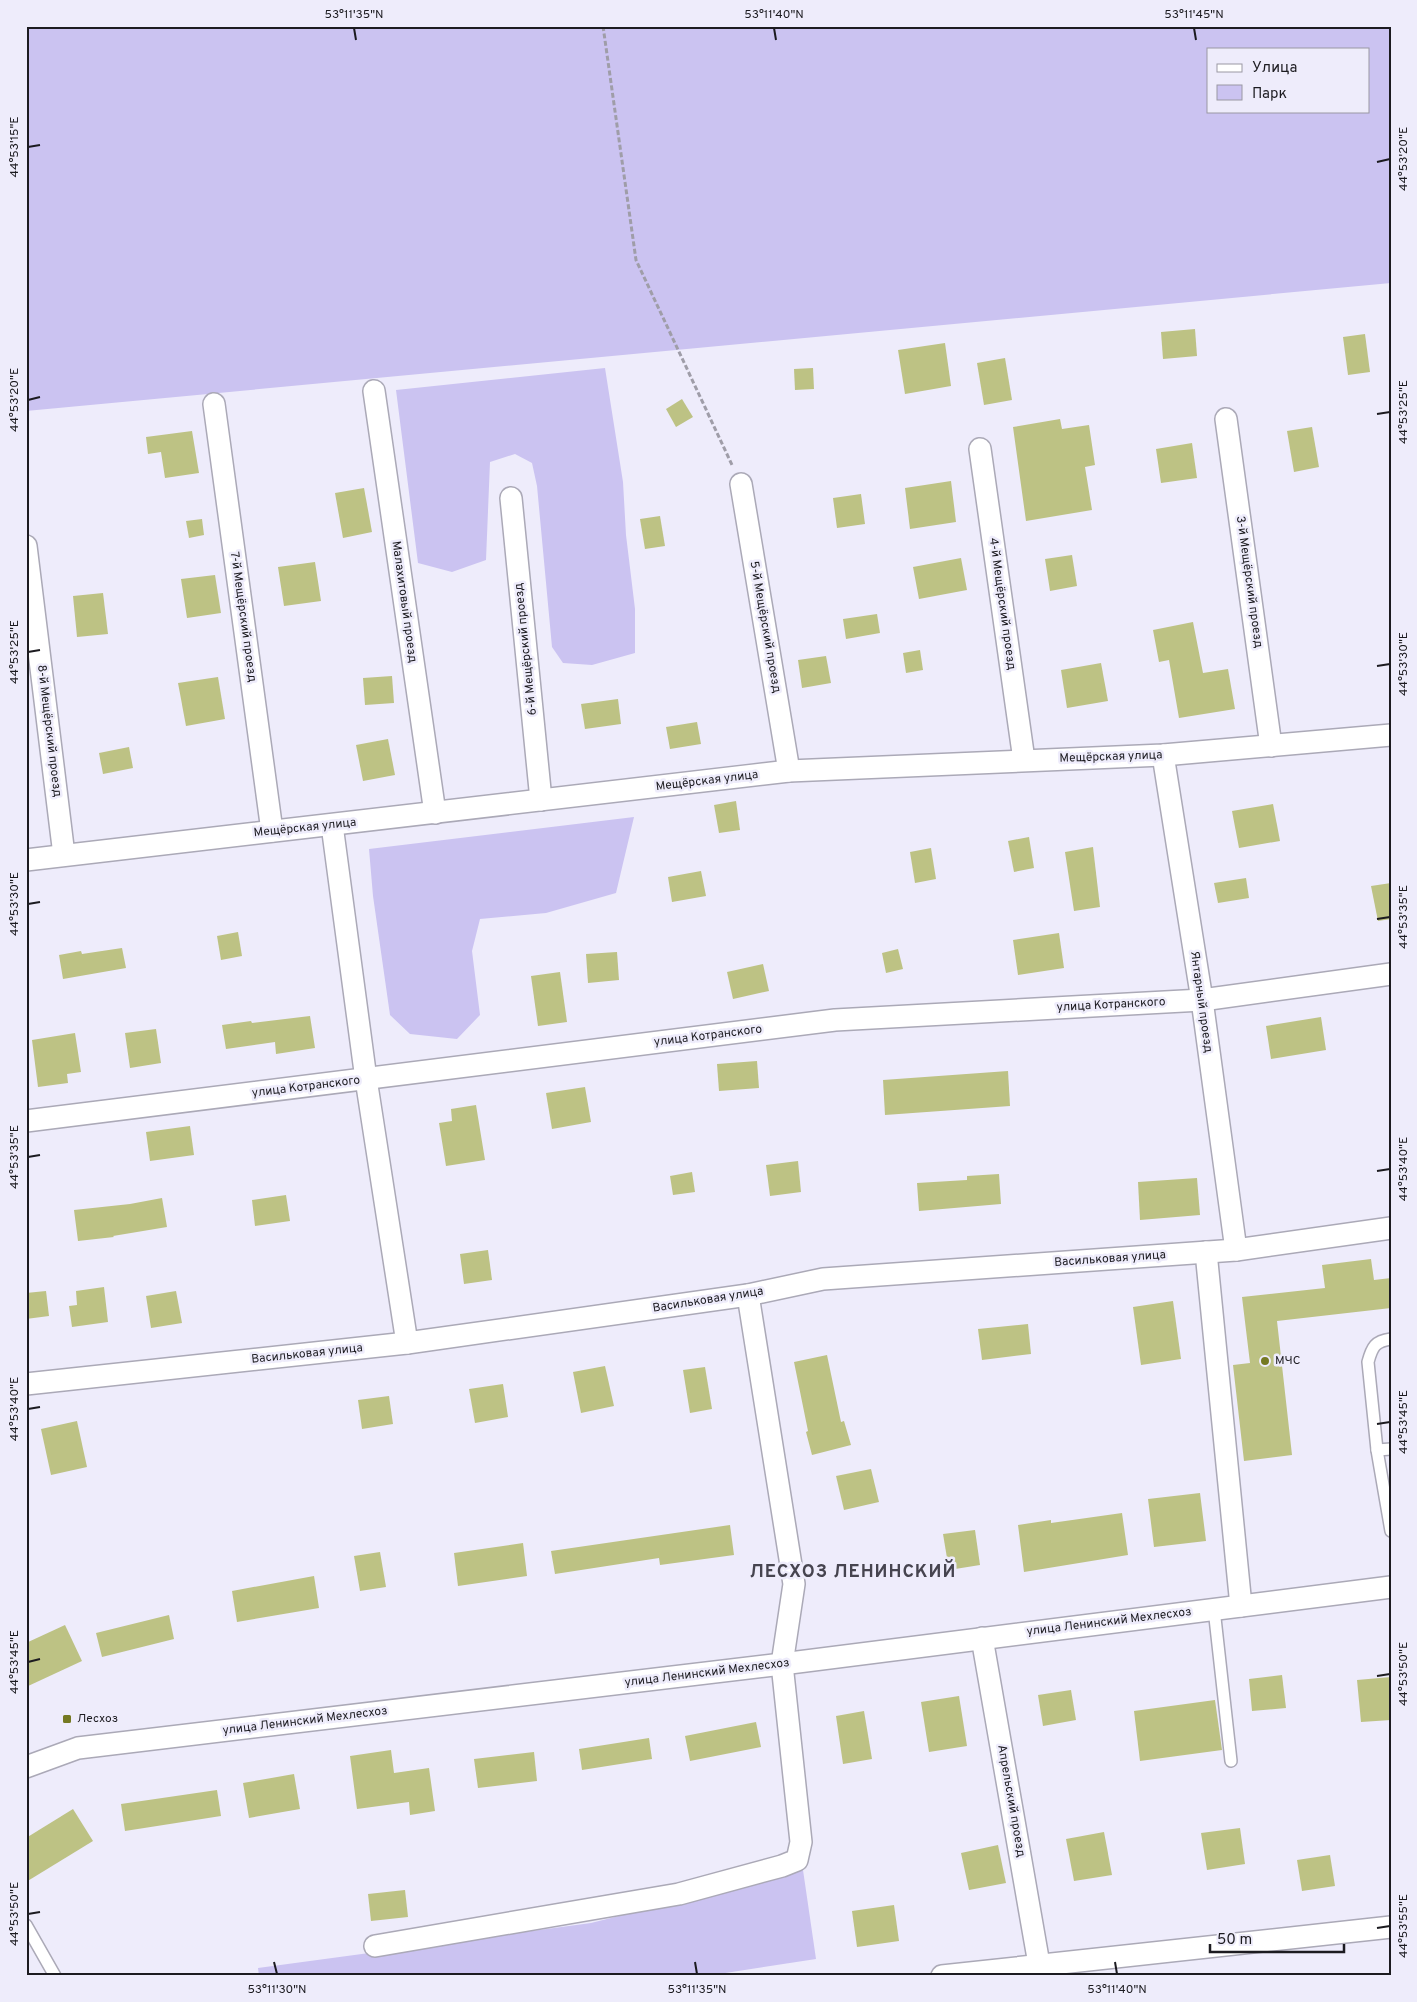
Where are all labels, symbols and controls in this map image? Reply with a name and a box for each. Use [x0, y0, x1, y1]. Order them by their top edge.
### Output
text: 53°11'35"N [324, 7, 384, 23]
text: 53°11'40"N [744, 7, 804, 23]
text: 53°11'45"N [1164, 7, 1224, 23]
legend [1207, 48, 1370, 112]
text: Улица [1252, 59, 1297, 78]
text: Парк [1252, 85, 1287, 104]
text: 44°53'15"E [7, 116, 23, 178]
text: 44°53'20"E [1396, 127, 1412, 191]
text: 44°53'20"E [7, 368, 23, 432]
text: 44°53'25"E [1396, 380, 1412, 444]
street label: 3-й Мещёрский проезд [1232, 515, 1266, 649]
street label: 4-й Мещёрский проезд [985, 537, 1019, 671]
street label: Малахитовый проезд [388, 540, 420, 664]
street label: 7-й Мещёрский проезд [226, 551, 260, 683]
street label: 5-й Мещёрский проезд [746, 560, 784, 694]
street label: 6-й Мещёрский проезд [511, 582, 541, 716]
text: 44°53'25"E [7, 620, 23, 684]
text: 44°53'30"E [1396, 632, 1412, 696]
street label: 8-й Мещёрский проезд [33, 664, 65, 798]
street label: Мещёрская улица [1059, 747, 1163, 767]
street label: Мещёрская улица [655, 767, 759, 795]
street label: Мещёрская улица [253, 815, 357, 841]
text: 44°53'30"E [7, 872, 23, 936]
text: 44°53'35"E [1396, 885, 1412, 949]
street label: Янтарный проезд [1186, 950, 1216, 1054]
street label: улица Котранского [1056, 994, 1166, 1016]
street label: улица Котранского [653, 1021, 763, 1051]
street label: улица Котранского [251, 1072, 361, 1102]
text: 44°53'35"E [7, 1125, 23, 1189]
text: 44°53'40"E [1396, 1137, 1412, 1201]
street label: Васильковая улица [1054, 1247, 1166, 1271]
street label: Васильковая улица [651, 1283, 765, 1317]
street label: Васильковая улица [251, 1340, 363, 1368]
place label: МЧС [1275, 1353, 1301, 1369]
marker: МЧС [1259, 1355, 1271, 1367]
text: 44°53'40"E [7, 1377, 23, 1441]
text: 44°53'45"E [1396, 1390, 1412, 1454]
district label: ЛЕСХОЗ ЛЕНИНСКИЙ [750, 1559, 956, 1584]
street label: улица Ленинский Мехлесхоз [1026, 1604, 1192, 1640]
text: 44°53'45"E [7, 1630, 23, 1694]
text: 44°53'50"E [1396, 1642, 1412, 1706]
street label: улица Ленинский Мехлесхоз [624, 1655, 790, 1691]
street label: улица Ленинский Мехлесхоз [222, 1703, 388, 1739]
place label: Лесхоз [77, 1711, 118, 1727]
marker: Лесхоз [61, 1713, 73, 1725]
street label: Апрельский проезд [993, 1744, 1029, 1858]
text: 44°53'50"E [7, 1882, 23, 1946]
text: 44°53'55"E [1396, 1894, 1412, 1958]
scale bar [1210, 1922, 1343, 1954]
text: 50 m [1217, 1931, 1252, 1950]
text: 53°11'30"N [247, 1982, 307, 1998]
text: 53°11'35"N [667, 1982, 727, 1998]
text: 53°11'40"N [1087, 1982, 1147, 1998]

